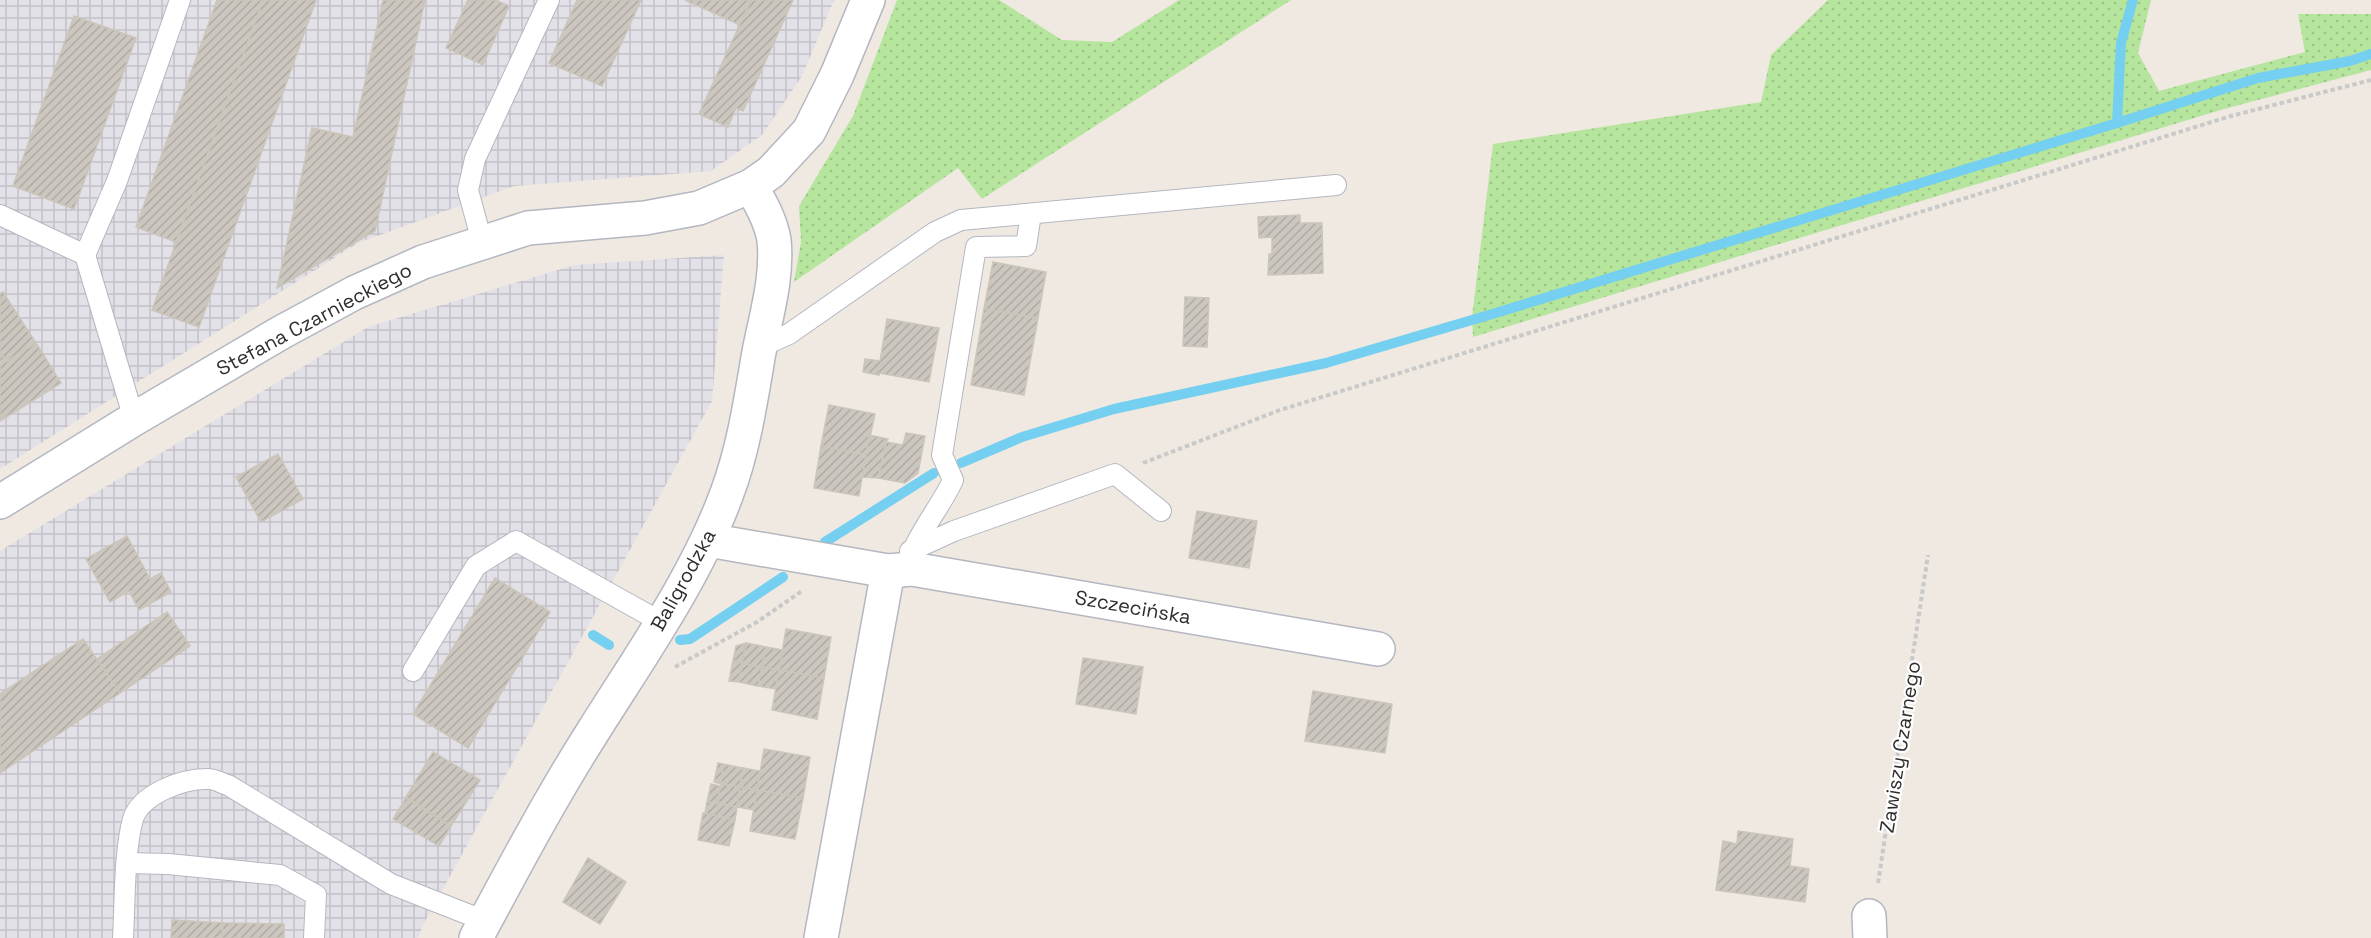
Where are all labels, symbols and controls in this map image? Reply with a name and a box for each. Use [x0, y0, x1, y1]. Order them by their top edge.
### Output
street label: Stefana Czarnieckiego [212, 256, 416, 382]
street label: Baligrodzka [644, 525, 722, 635]
street label: Szczecińska [1073, 584, 1193, 630]
street label: Zawiszy Czarnego [1874, 659, 1926, 835]

